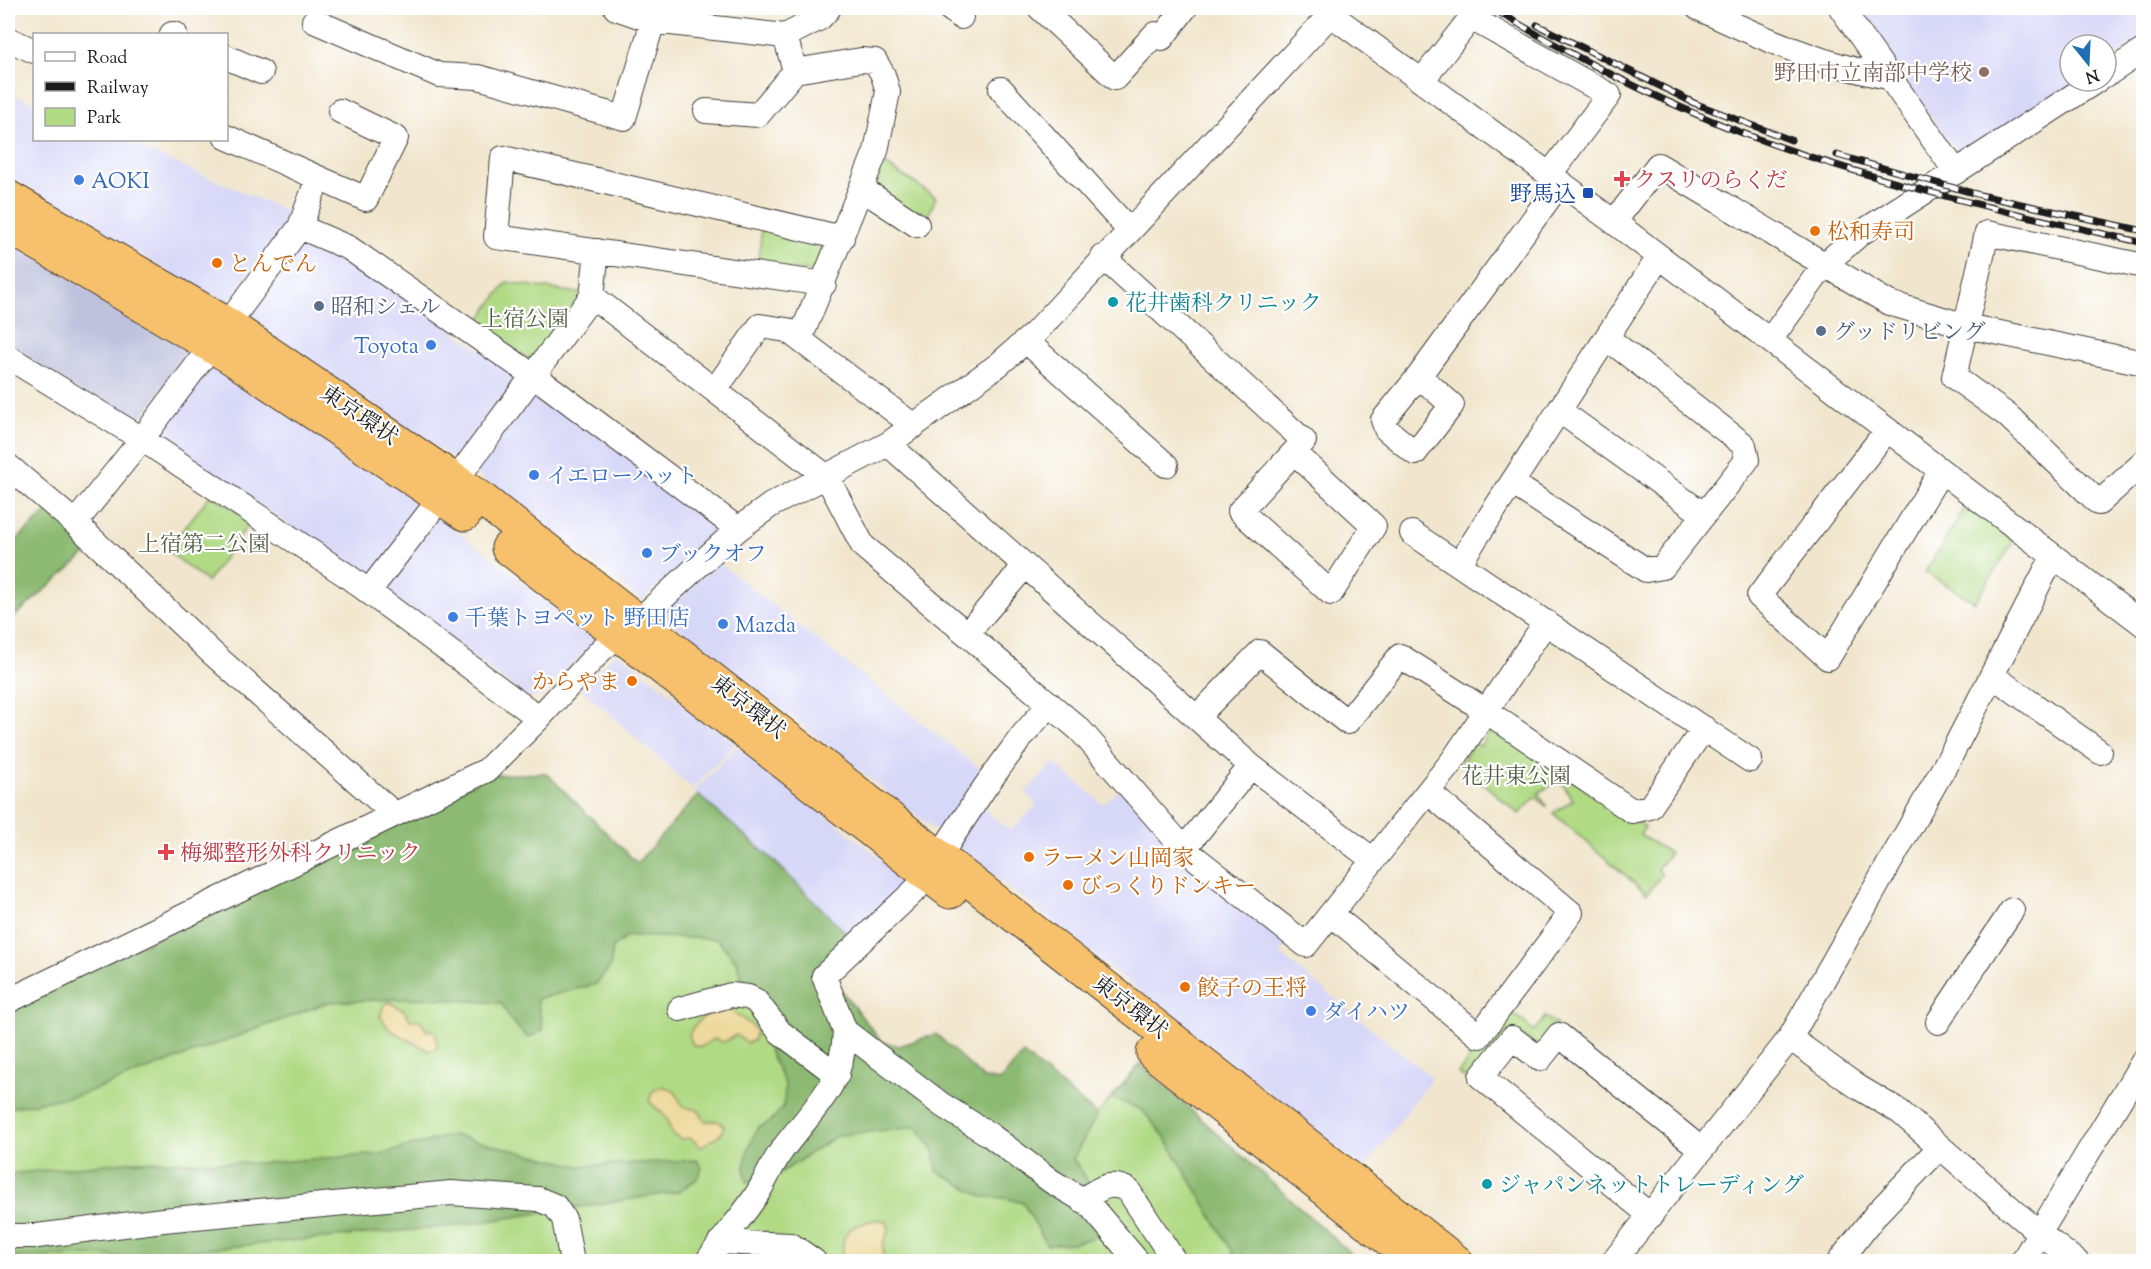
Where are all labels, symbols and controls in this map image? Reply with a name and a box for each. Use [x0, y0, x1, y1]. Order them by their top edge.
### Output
legend [33, 33, 228, 141]
north arrow [2058, 33, 2118, 93]
text: Road [87, 46, 127, 72]
place label: 野田市立南部中学校 [1774, 59, 1972, 91]
text: N [2082, 62, 2101, 88]
marker: 野田市立南部中学校 [1977, 65, 1991, 79]
text: Railway [87, 76, 149, 102]
text: Park [87, 106, 122, 132]
place label: クスリのらくだ [1634, 166, 1788, 198]
place label: AOKI [91, 167, 150, 199]
marker: クスリのらくだ [1615, 172, 1629, 186]
marker: AOKI [72, 173, 86, 187]
place label: 野馬込 [1510, 180, 1576, 212]
marker: 野馬込 [1581, 186, 1595, 200]
place label: 松和寿司 [1827, 218, 1915, 250]
marker: 松和寿司 [1808, 224, 1822, 238]
place label: とんでん [229, 250, 317, 282]
marker: とんでん [210, 256, 224, 270]
place label: 花井歯科クリニック [1125, 289, 1322, 321]
place label: 昭和シェル [331, 293, 441, 325]
marker: 花井歯科クリニック [1106, 295, 1120, 309]
marker: 昭和シェル [312, 299, 326, 313]
park label: 上宿公園 [481, 305, 569, 337]
place label: グッドリビング [1833, 318, 1985, 350]
marker: グッドリビング [1814, 324, 1828, 338]
place label: Toyota [354, 332, 419, 364]
marker: Toyota [424, 338, 438, 352]
street label: 東京環状 [313, 379, 404, 454]
place label: イエローハット [546, 462, 698, 494]
marker: イエローハット [527, 468, 541, 482]
park label: 上宿第二公園 [138, 530, 270, 562]
place label: ブックオフ [659, 540, 767, 572]
marker: ブックオフ [640, 546, 654, 560]
place label: 千葉トヨペット 野田店 [465, 604, 690, 636]
marker: 千葉トヨペット 野田店 [446, 610, 460, 624]
place label: Mazda [735, 611, 796, 643]
marker: Mazda [716, 617, 730, 631]
place label: からやま [532, 668, 620, 700]
street label: 東京環状 [703, 669, 792, 748]
marker: からやま [625, 674, 639, 688]
park label: 花井東公園 [1461, 762, 1571, 794]
place label: 梅郷整形外科クリニック [180, 839, 421, 871]
marker: 梅郷整形外科クリニック [157, 843, 175, 861]
place label: ラーメン山岡家 [1041, 844, 1194, 876]
marker: ラーメン山岡家 [1022, 850, 1036, 864]
place label: びっくりドンキー [1080, 872, 1256, 904]
marker: びっくりドンキー [1061, 878, 1075, 892]
street label: 東京環状 [1085, 969, 1174, 1048]
place label: 餃子の王将 [1197, 974, 1307, 1006]
marker: 餃子の王将 [1178, 980, 1192, 994]
place label: ダイハツ [1323, 998, 1410, 1030]
marker: ダイハツ [1304, 1004, 1318, 1018]
place label: ジャパンネットトレーディング [1499, 1171, 1804, 1203]
marker: ジャパンネットトレーディング [1480, 1177, 1494, 1191]

